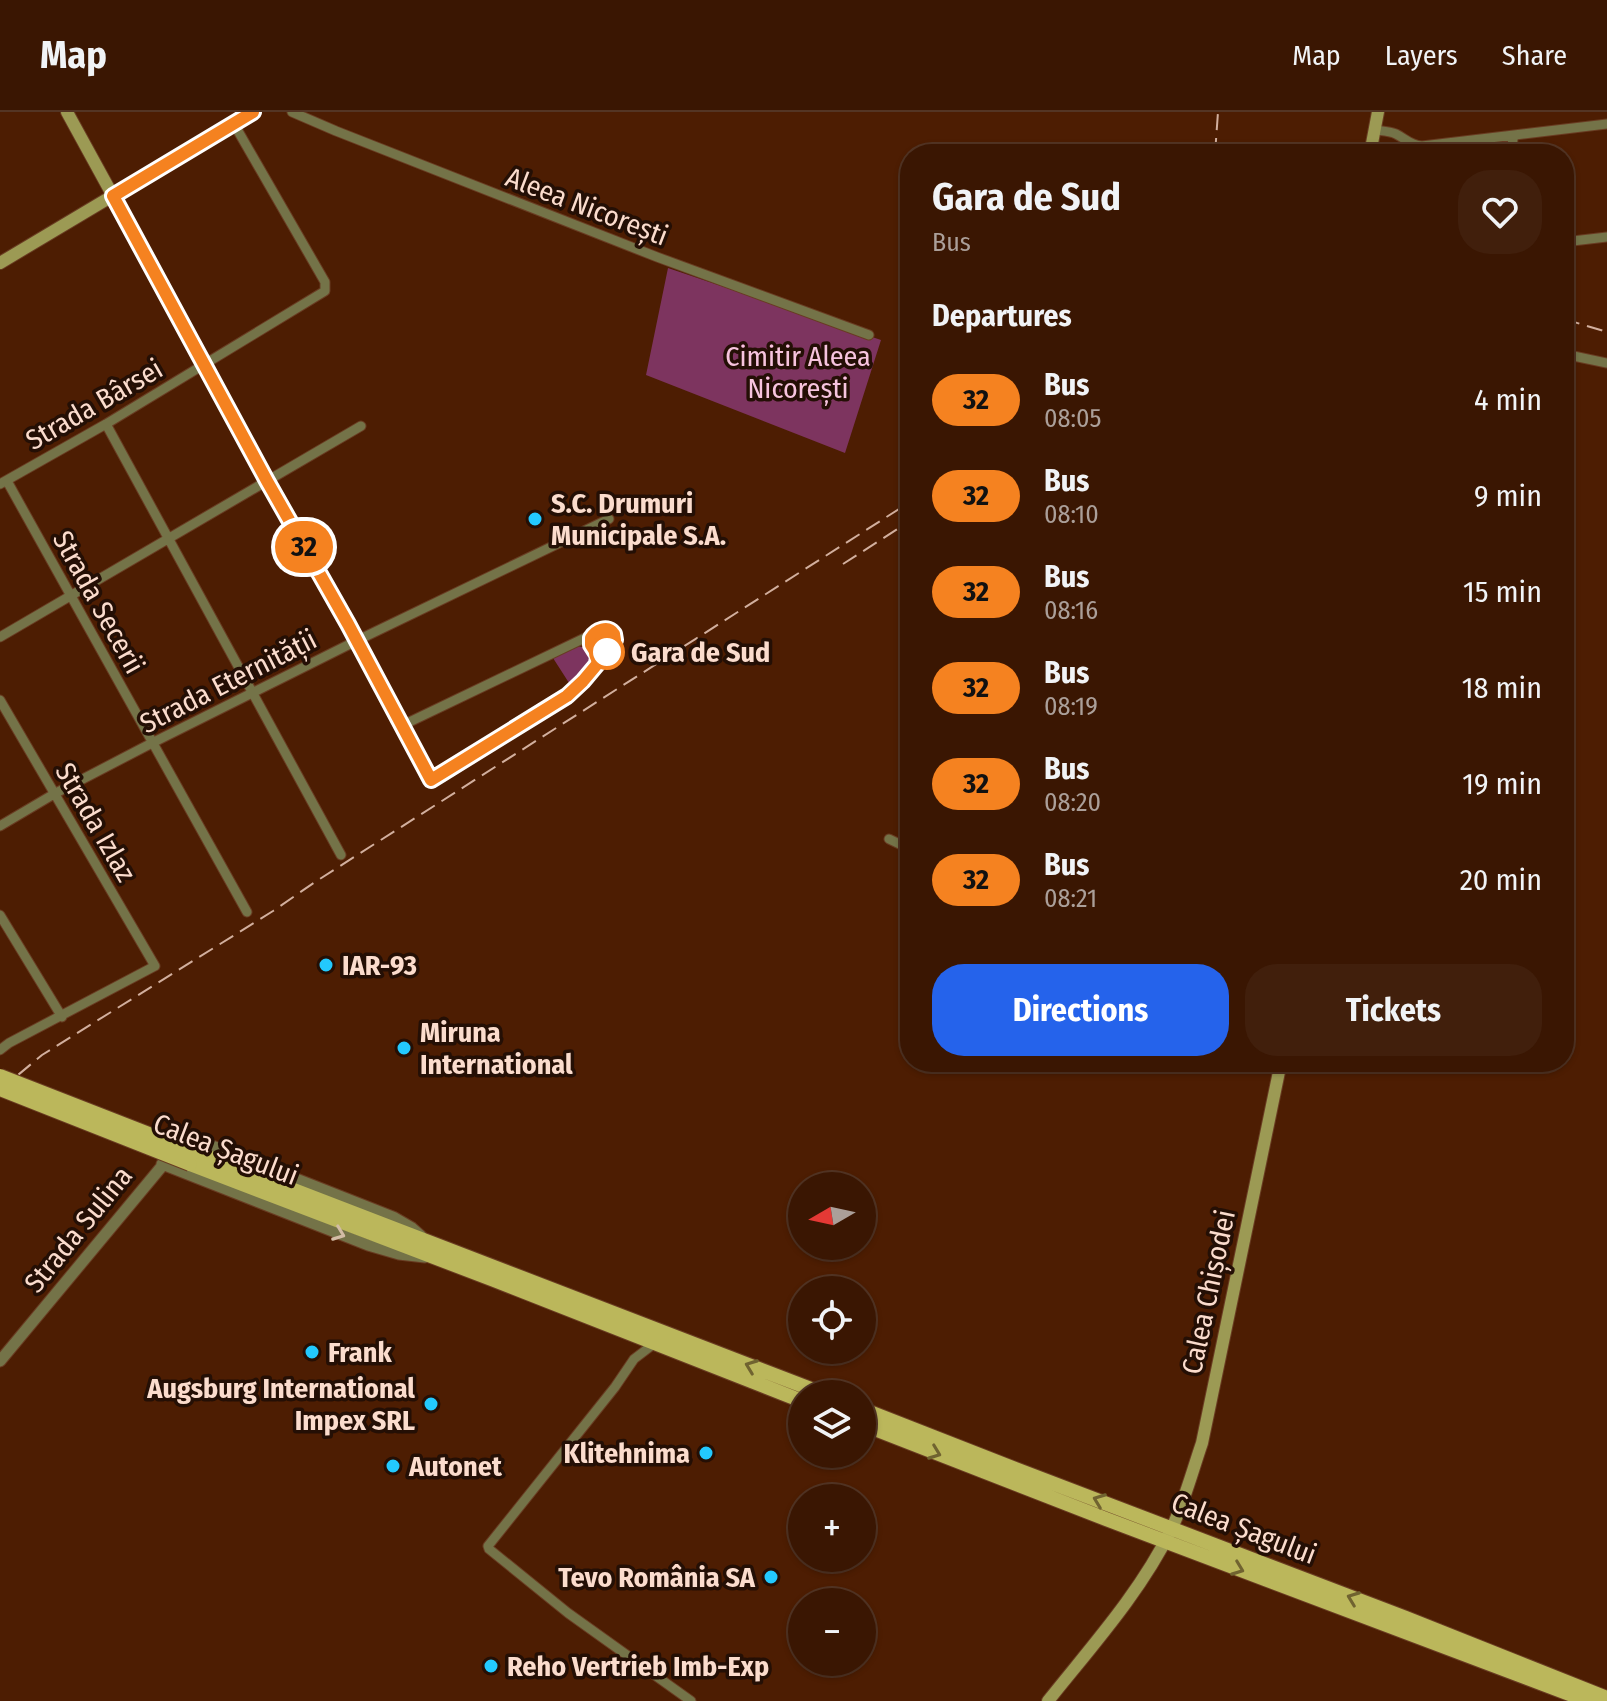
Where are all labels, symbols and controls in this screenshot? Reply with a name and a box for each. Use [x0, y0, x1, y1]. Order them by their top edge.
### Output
text: Map [40, 32, 107, 78]
text: Map [1292, 39, 1341, 72]
text: Layers [1385, 39, 1458, 72]
text: Share [1502, 39, 1567, 72]
street label: Aleea Nicorești [501, 160, 673, 253]
button: heart [1458, 170, 1542, 254]
text: Gara de Sud [932, 174, 1121, 220]
text: Bus [932, 227, 971, 258]
text: Departures [932, 298, 1072, 334]
park label: Cimitir Aleea Nicorești [725, 340, 871, 406]
street label: Strada Bârsei [20, 352, 168, 457]
text: Bus [1044, 367, 1089, 403]
text: 4 min [1474, 382, 1542, 418]
text: 32 [963, 383, 989, 416]
text: 08:05 [1044, 403, 1102, 434]
text: Bus [1044, 463, 1089, 499]
text: 9 min [1474, 478, 1542, 514]
text: 32 [963, 479, 989, 512]
place label: S.C. Drumuri Municipale S.A. [551, 487, 726, 552]
text: 08:10 [1044, 499, 1099, 530]
marker: S.C. Drumuri Municipale S.A. [526, 510, 544, 528]
line badge: 32 [268, 521, 340, 573]
street label: Strada Secerii [46, 525, 151, 679]
text: 32 [291, 530, 317, 563]
text: Bus [1044, 559, 1089, 595]
text: 15 min [1463, 574, 1542, 610]
text: 32 [963, 575, 989, 608]
text: 08:16 [1044, 595, 1098, 626]
street label: Strada Eternității [134, 623, 323, 741]
marker: Gara de Sud [590, 635, 624, 669]
place label: Gara de Sud [631, 636, 770, 669]
text: Bus [1044, 655, 1089, 691]
text: 18 min [1462, 670, 1542, 706]
text: 32 [963, 671, 989, 704]
text: 08:19 [1044, 691, 1098, 722]
text: Bus [1044, 751, 1089, 787]
street label: Strada Izlaz [48, 757, 143, 887]
text: 19 min [1462, 766, 1542, 802]
text: 32 [963, 767, 989, 800]
text: 08:20 [1044, 787, 1101, 818]
text: Bus [1044, 847, 1089, 883]
text: 20 min [1460, 862, 1542, 898]
text: 32 [963, 863, 989, 896]
text: 08:21 [1044, 883, 1097, 914]
place label: IAR-93 [342, 949, 417, 982]
marker: IAR-93 [317, 956, 335, 974]
button: Directions [932, 964, 1229, 1056]
button: Tickets [1245, 964, 1542, 1056]
place label: Miruna International [420, 1016, 573, 1081]
marker: Miruna International [395, 1039, 413, 1057]
street label: Calea Șagului [148, 1107, 303, 1193]
street label: Strada Sulina [18, 1160, 139, 1299]
north arrow [788, 1172, 876, 1260]
map controls [788, 1172, 876, 1676]
street label: Calea Chișodei [1175, 1207, 1243, 1377]
one-way arrow [331, 1224, 345, 1241]
button: locate [788, 1276, 876, 1364]
place label: Frank [328, 1336, 392, 1369]
marker: Frank [303, 1343, 321, 1361]
one-way arrow [745, 1359, 759, 1376]
place label: Augsburg International Impex SRL [146, 1372, 415, 1437]
button: layers [788, 1380, 876, 1468]
marker: Augsburg International Impex SRL [422, 1395, 440, 1413]
place label: Klitehnima [563, 1437, 690, 1470]
one-way arrow [927, 1443, 941, 1460]
marker: Klitehnima [697, 1444, 715, 1462]
place label: Autonet [408, 1450, 503, 1483]
marker: Autonet [384, 1457, 402, 1475]
button: + [788, 1484, 876, 1572]
street label: Calea Șagului [1166, 1486, 1321, 1572]
one-way arrow [1093, 1493, 1107, 1510]
one-way arrow [1230, 1559, 1244, 1576]
place label: Tevo România SA [558, 1561, 756, 1594]
marker: Tevo România SA [762, 1568, 780, 1586]
button: − [788, 1588, 876, 1676]
one-way arrow [1347, 1591, 1361, 1608]
place label: Reho Vertrieb Imb-Exp [507, 1650, 769, 1683]
marker: Reho Vertrieb Imb-Exp [482, 1657, 500, 1675]

